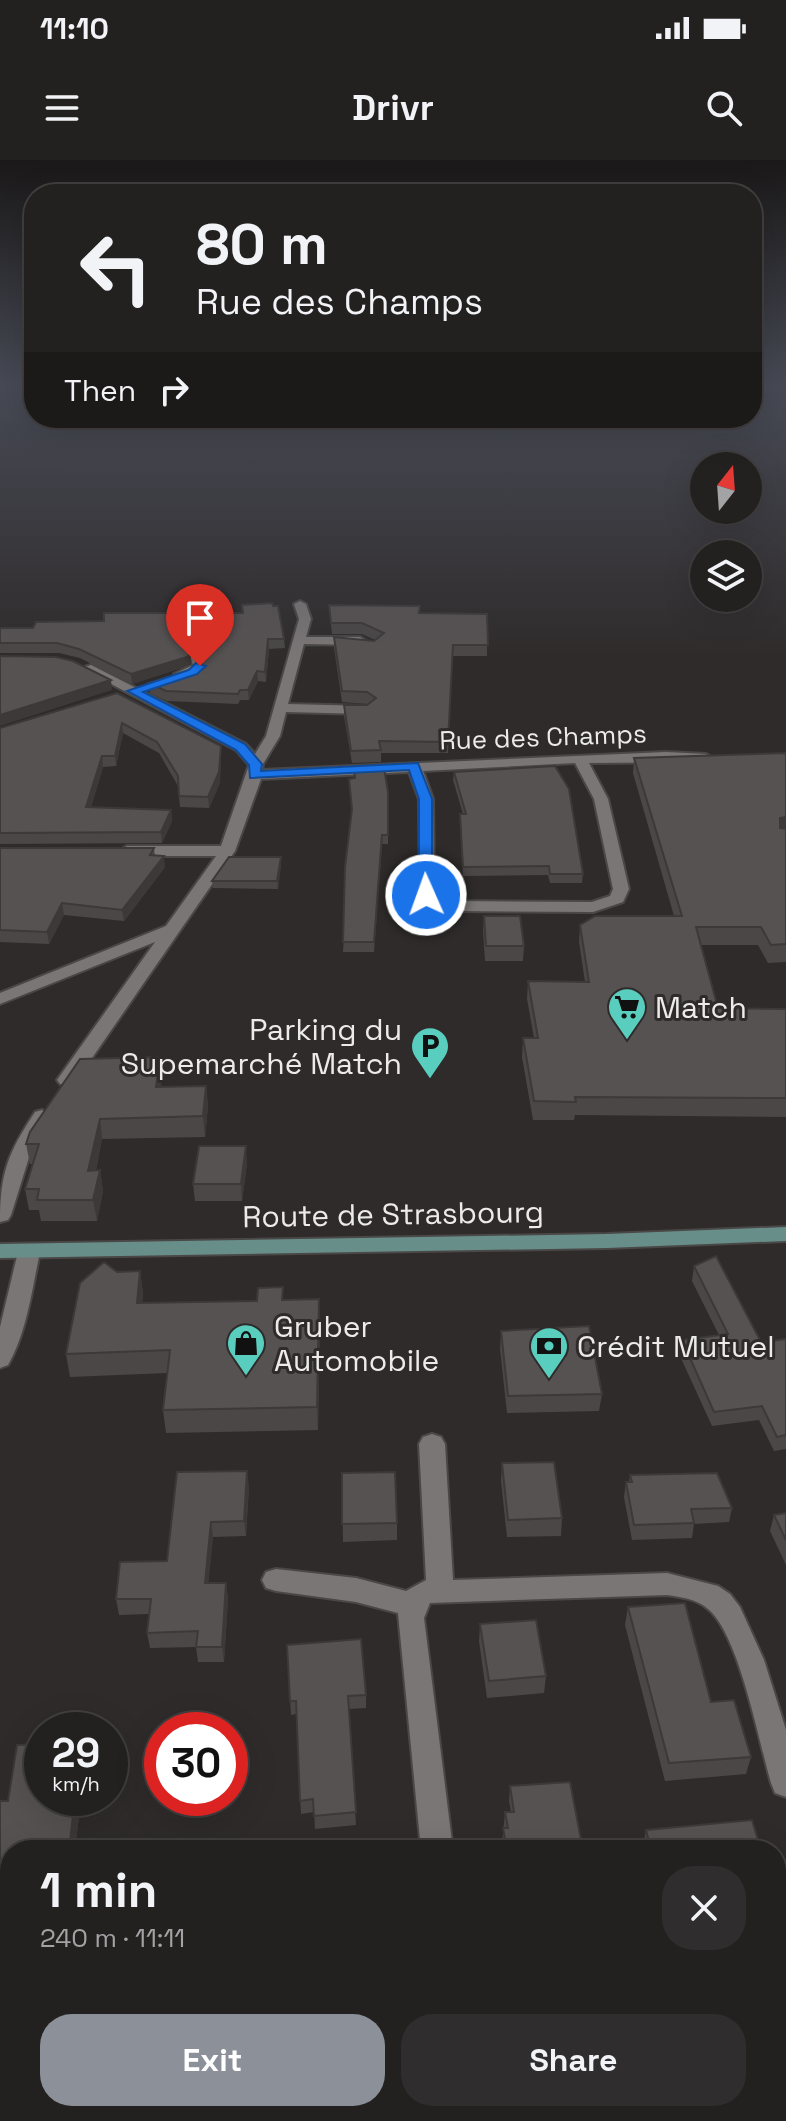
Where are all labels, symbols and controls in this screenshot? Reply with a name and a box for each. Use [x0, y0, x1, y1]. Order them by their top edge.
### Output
text: 11:10 [40, 9, 109, 48]
text: Drivr [352, 85, 434, 131]
icon: menu [40, 86, 84, 130]
icon: search [702, 86, 746, 130]
text: 80 m [196, 209, 328, 280]
icon: left [64, 216, 168, 320]
text: Rue des Champs [196, 279, 483, 325]
icon: right [152, 368, 196, 412]
text: Then [64, 371, 136, 410]
north arrow [690, 452, 762, 524]
map controls [690, 452, 762, 612]
button: layers [690, 540, 762, 612]
pin [166, 584, 234, 666]
icon: arrive [178, 596, 222, 640]
street label: Rue des Champs [439, 716, 647, 758]
position arrow [384, 853, 468, 937]
supermarket icon: Match [606, 986, 648, 1041]
place label: Match [655, 988, 747, 1027]
place label: Parking du Supemarché Match [121, 1010, 402, 1083]
parking icon: Parking du Supemarché Match [409, 1025, 451, 1080]
street label: Route de Strasbourg [242, 1192, 544, 1236]
place label: Gruber Automobile [274, 1307, 439, 1380]
shop icon: Gruber Automobile [225, 1322, 267, 1377]
bank icon: Crédit Mutuel [528, 1325, 570, 1380]
place label: Crédit Mutuel [577, 1327, 775, 1366]
speed limit sign: 30 [144, 1712, 248, 1816]
text: 29 [52, 1728, 100, 1779]
text: km/h [52, 1771, 100, 1797]
text: 1 min [40, 1860, 157, 1921]
button: close [662, 1866, 746, 1950]
text: 240 m · 11:11 [40, 1921, 185, 1955]
button: Exit [40, 2014, 385, 2106]
button: Share [401, 2014, 746, 2106]

